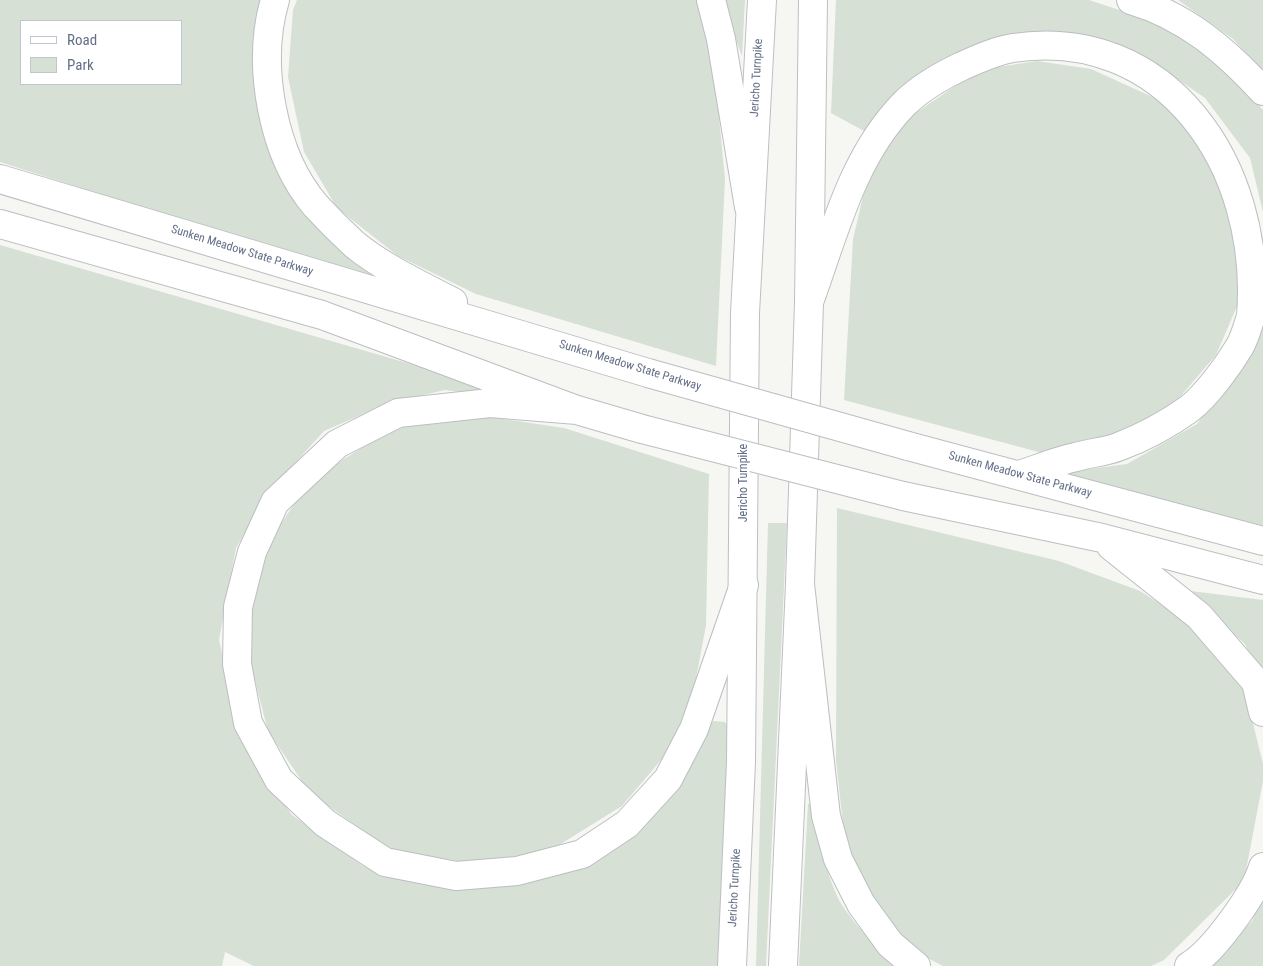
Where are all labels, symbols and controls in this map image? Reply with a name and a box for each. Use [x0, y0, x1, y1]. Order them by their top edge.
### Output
legend [20, 20, 182, 85]
text: Road [67, 31, 97, 49]
street label: Jericho Turnpike [748, 38, 766, 118]
text: Park [67, 56, 94, 74]
street label: Sunken Meadow State Parkway [169, 223, 315, 279]
street label: Sunken Meadow State Parkway [557, 338, 703, 394]
street label: Jericho Turnpike [737, 444, 751, 522]
street label: Sunken Meadow State Parkway [947, 449, 1093, 501]
street label: Jericho Turnpike [726, 848, 744, 928]

